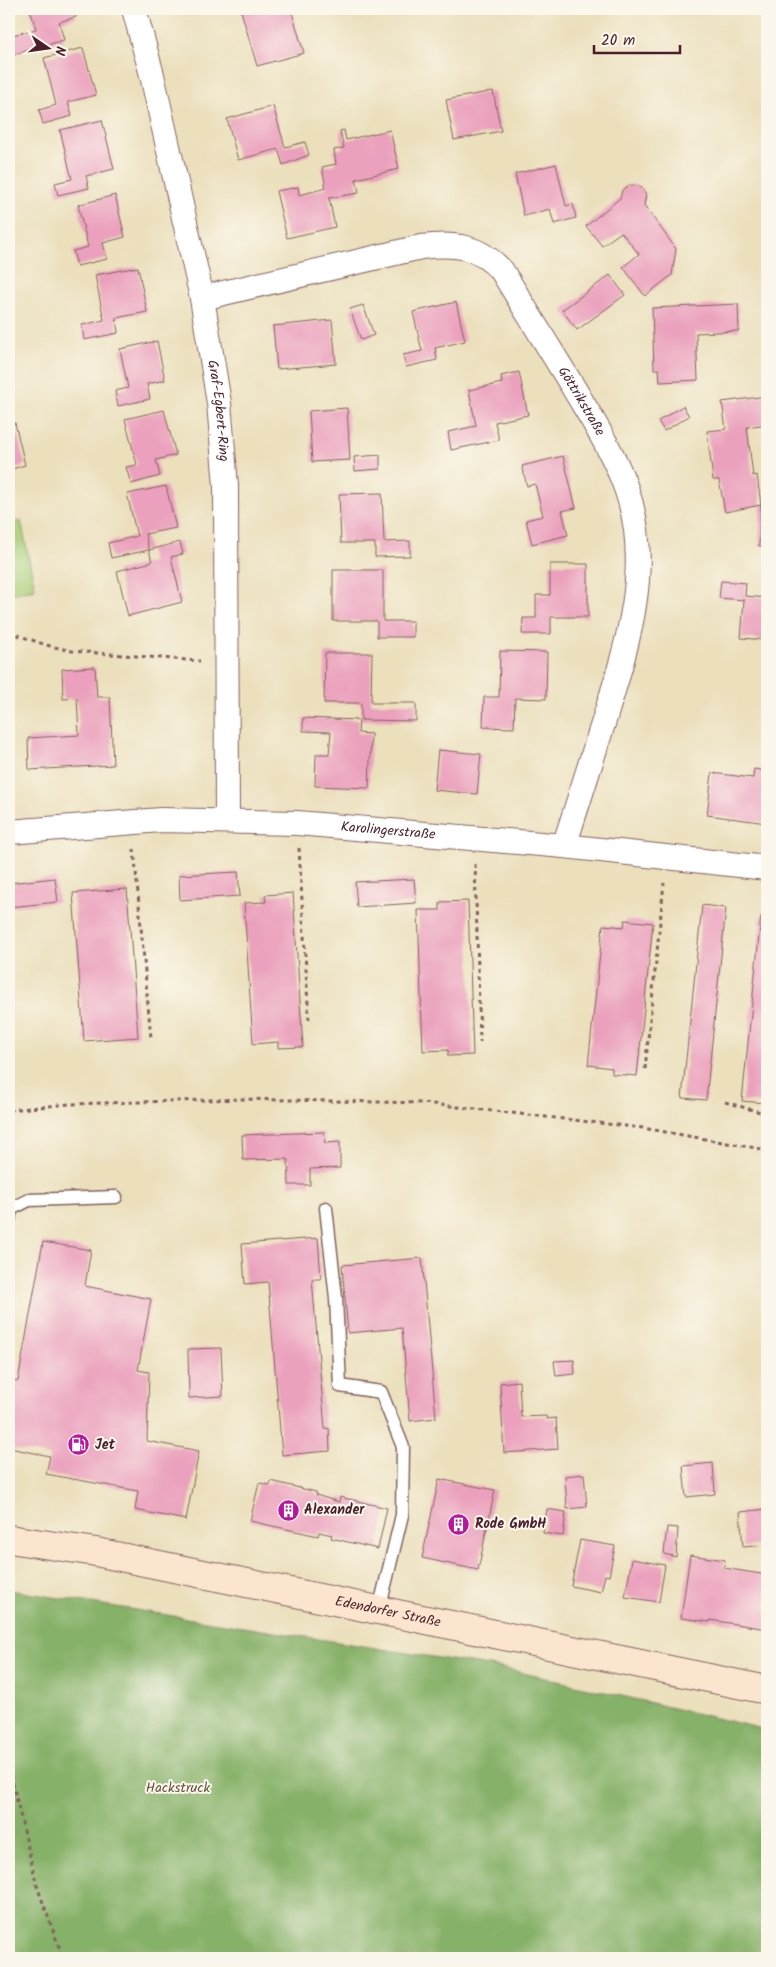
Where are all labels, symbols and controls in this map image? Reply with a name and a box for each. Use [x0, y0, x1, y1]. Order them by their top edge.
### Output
north arrow [22, 22, 72, 72]
scale bar [594, 22, 680, 54]
text: 20 m [601, 29, 635, 53]
text: N [48, 44, 71, 58]
street label: Graf-Egbert-Ring [201, 358, 235, 462]
street label: Göttrikstraße [552, 362, 611, 441]
street label: Karolingerstraße [340, 816, 437, 846]
fuel station icon: Jet [67, 1433, 91, 1457]
place label: Jet [95, 1434, 116, 1456]
building icon: Alexander [276, 1498, 300, 1522]
place label: Alexander [304, 1499, 365, 1521]
building icon: Rode GmbH [447, 1512, 471, 1536]
place label: Rode GmbH [475, 1513, 546, 1535]
street label: Edendorfer Straße [333, 1590, 443, 1634]
park label: Hackstruck [146, 1777, 211, 1799]

